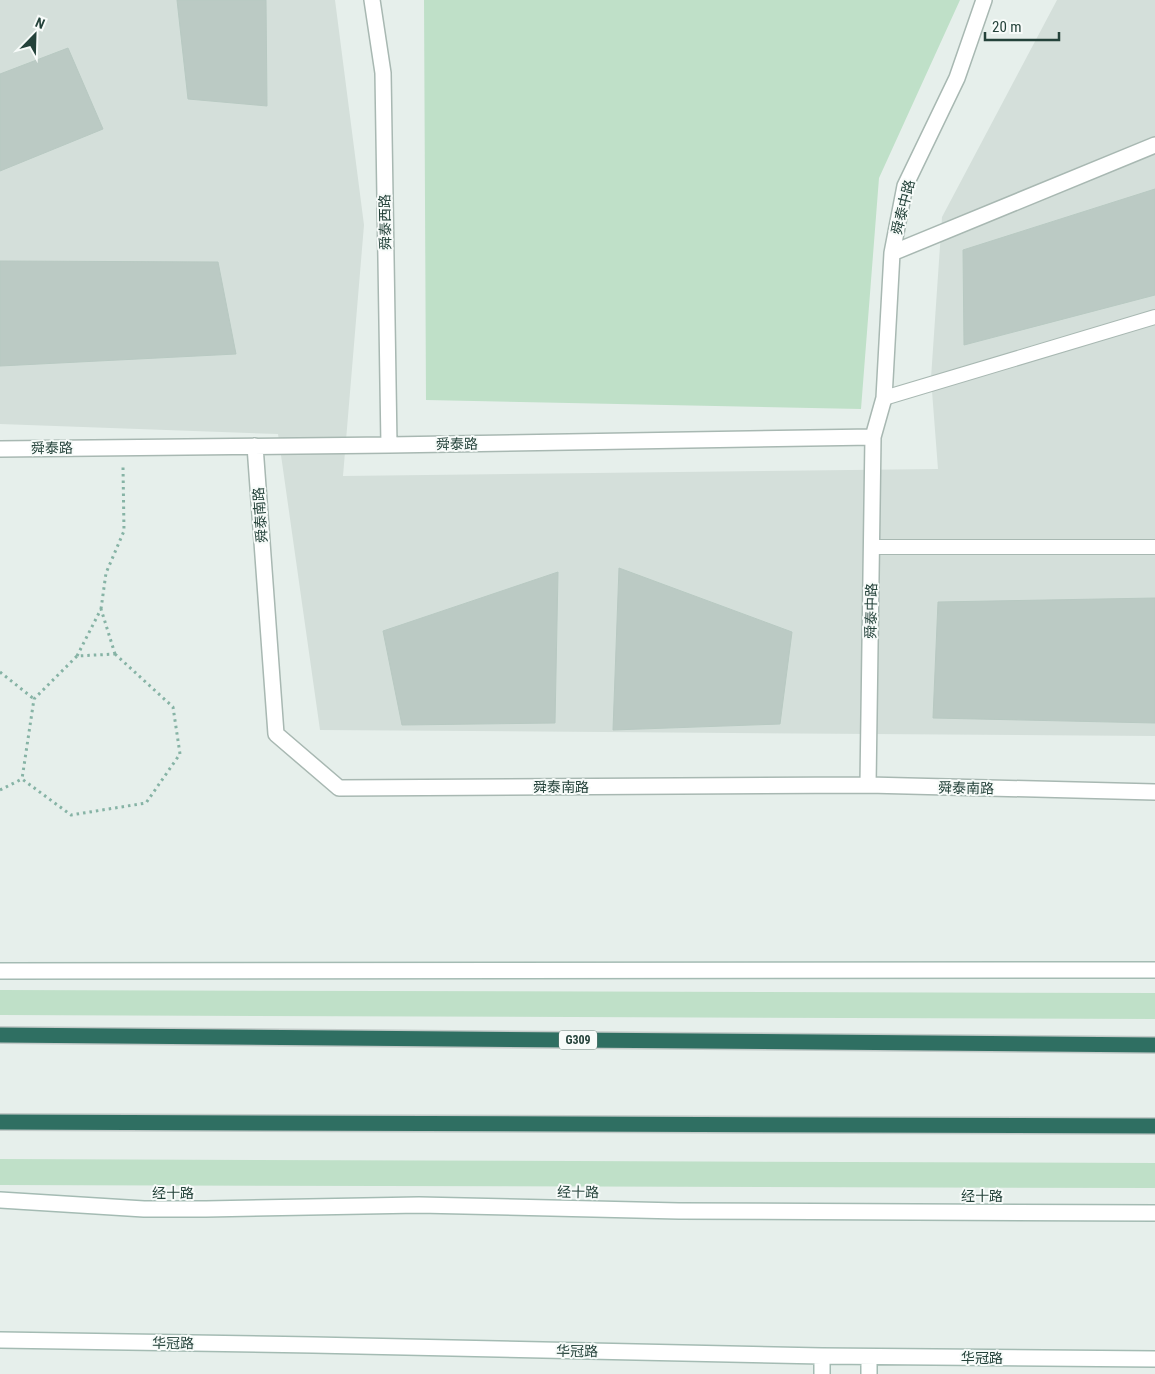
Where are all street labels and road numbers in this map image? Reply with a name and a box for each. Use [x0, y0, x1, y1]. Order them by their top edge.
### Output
street label: 舜泰中路 [888, 178, 918, 236]
street label: 舜泰西路 [377, 194, 393, 250]
street label: 舜泰路 [436, 436, 478, 452]
street label: 舜泰路 [31, 440, 73, 456]
street label: 舜泰南路 [250, 487, 270, 543]
street label: 舜泰中路 [863, 583, 879, 639]
street label: 舜泰南路 [533, 779, 589, 795]
street label: 舜泰南路 [938, 780, 994, 796]
road number: G309 [559, 1030, 597, 1050]
street label: 经十路 [557, 1184, 599, 1200]
street label: 经十路 [152, 1185, 194, 1201]
street label: 经十路 [961, 1188, 1003, 1204]
street label: 华冠路 [152, 1335, 194, 1351]
street label: 华冠路 [556, 1343, 598, 1359]
street label: 华冠路 [961, 1350, 1003, 1366]

